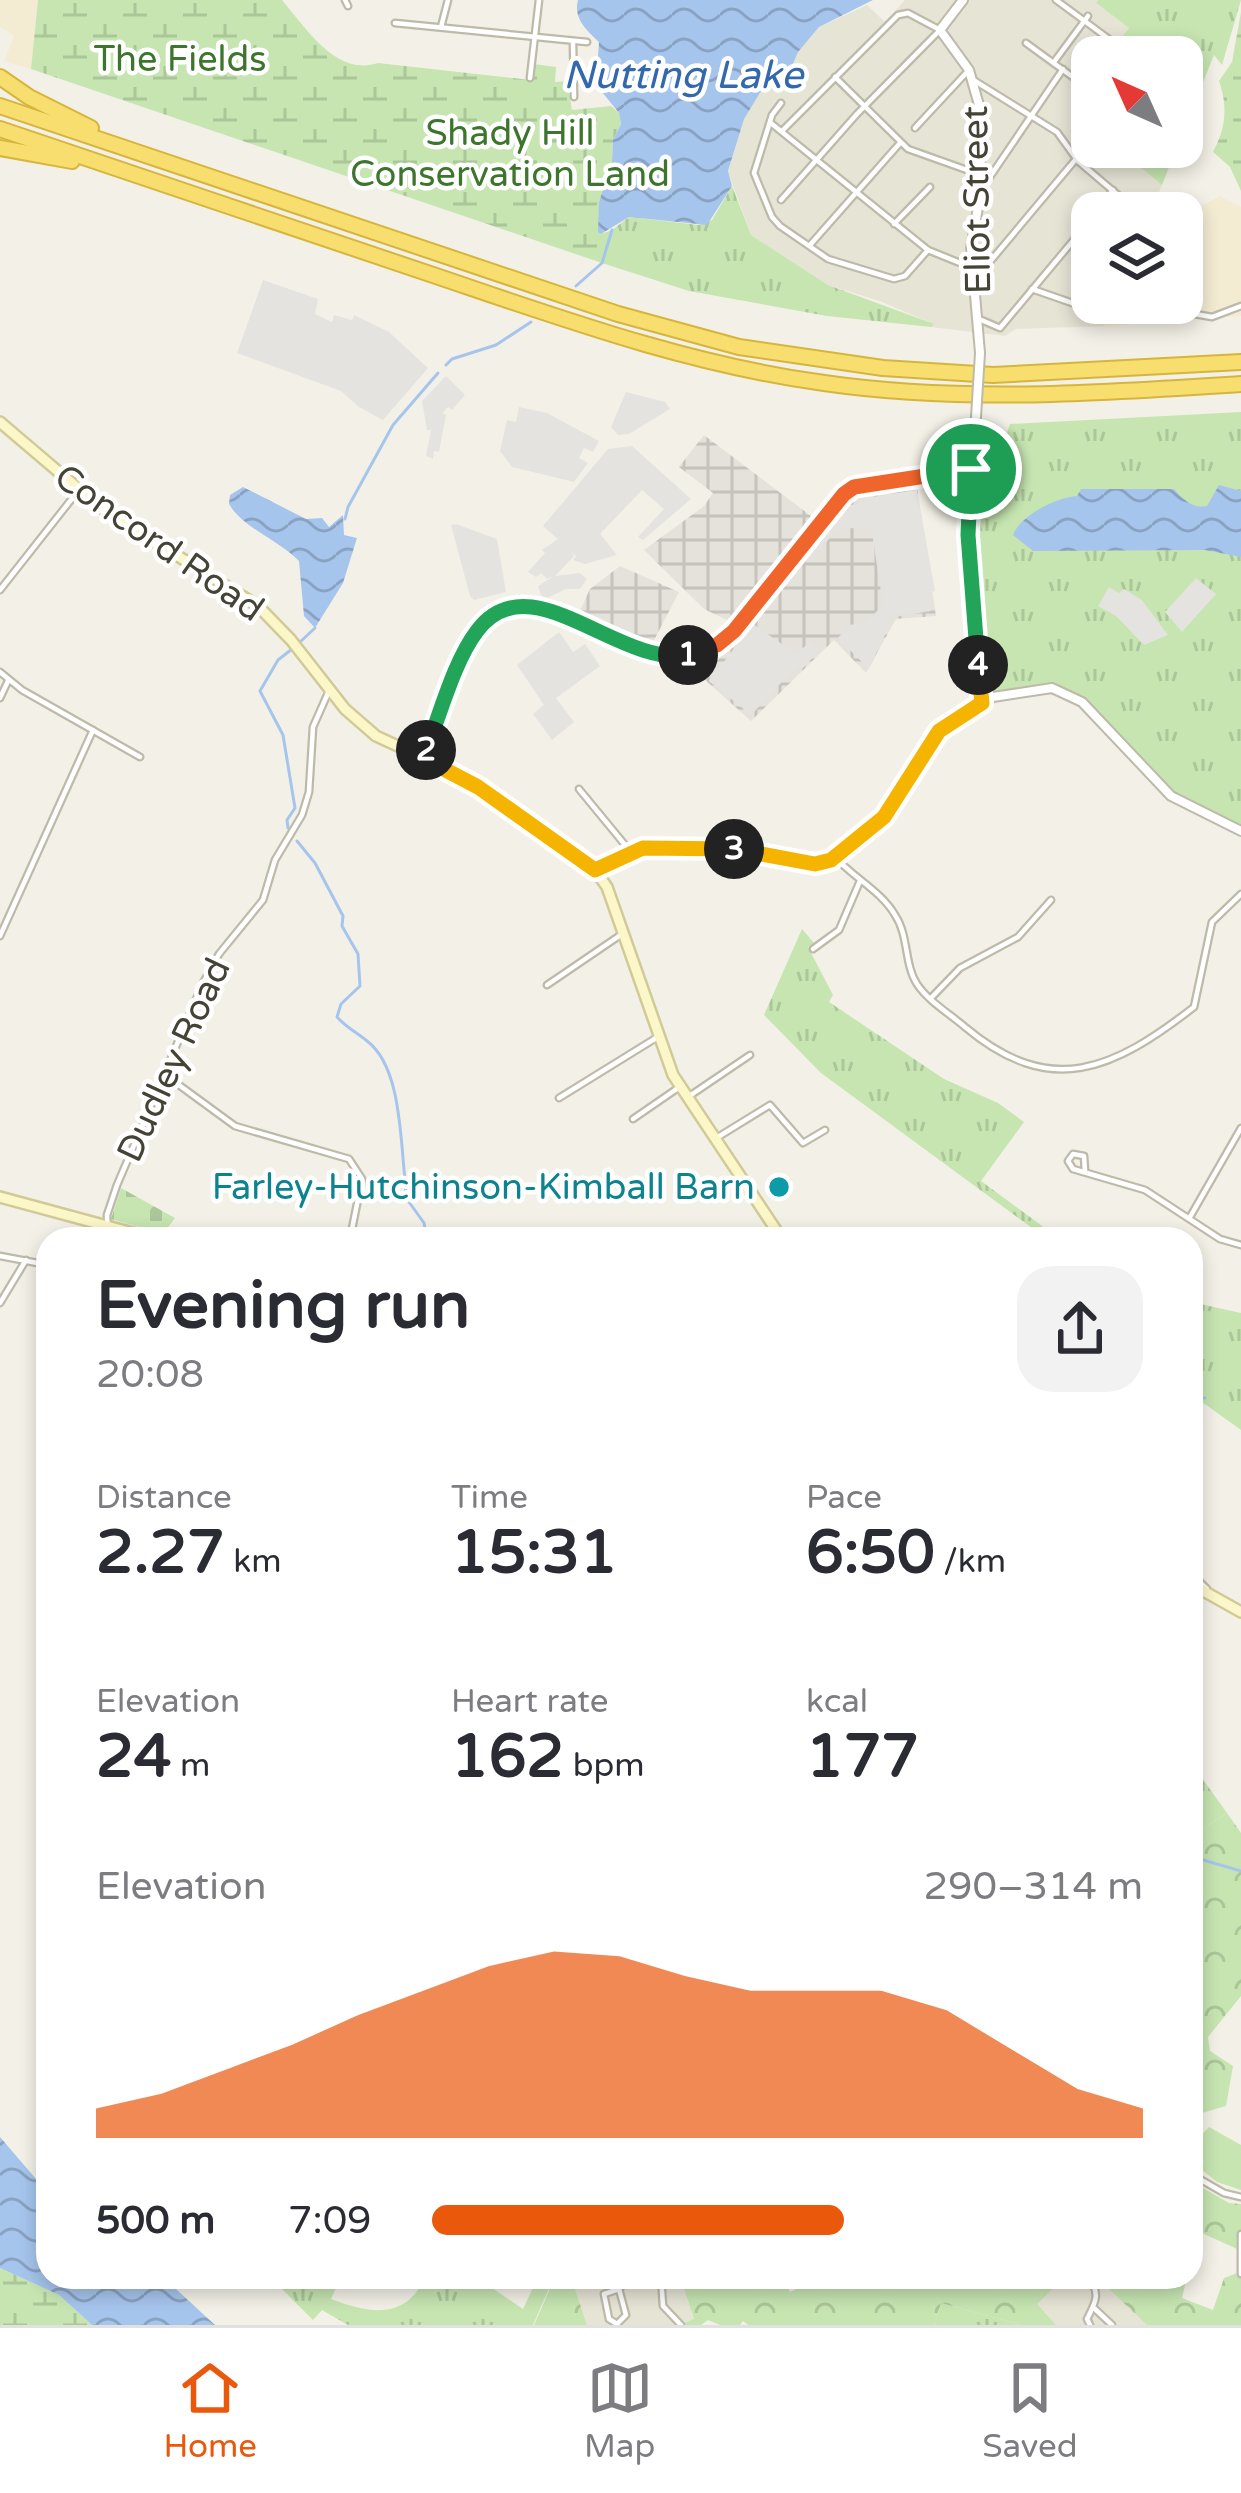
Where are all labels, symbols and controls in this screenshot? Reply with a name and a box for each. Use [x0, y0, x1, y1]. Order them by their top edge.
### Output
north arrow [1071, 36, 1203, 168]
map controls [1071, 36, 1203, 324]
park label: The Fields [93, 38, 267, 81]
water label: Nutting Lake [563, 52, 805, 99]
street label: Eliot Street [954, 105, 1000, 295]
park label: Shady Hill Conservation Land [350, 112, 670, 196]
button: layers [1071, 192, 1203, 324]
pin [920, 418, 1022, 520]
icon: arrive [938, 436, 1004, 502]
street label: Concord Road [46, 455, 272, 631]
pin: 1 [658, 625, 718, 685]
text: 1 [678, 635, 698, 674]
pin: 4 [948, 635, 1008, 695]
text: 4 [968, 645, 988, 684]
pin: 2 [396, 720, 456, 780]
text: 2 [416, 730, 436, 769]
pin: 3 [704, 819, 764, 879]
text: 3 [724, 829, 744, 868]
street label: Dudley Road [108, 951, 240, 1169]
place label: Farley-Hutchinson-Kimball Barn [212, 1166, 755, 1209]
marker: Farley-Hutchinson-Kimball Barn [766, 1174, 792, 1200]
text: Evening run [96, 1266, 470, 1346]
button: share [1017, 1266, 1143, 1392]
text: 20:08 [96, 1351, 204, 1398]
text: Distance [96, 1478, 232, 1517]
text: Time [451, 1478, 528, 1517]
text: Pace [806, 1478, 882, 1517]
text: 2.27 [96, 1517, 225, 1589]
text: 15:31 [451, 1517, 617, 1589]
text: 6:50 [806, 1517, 935, 1589]
text: km [225, 1542, 282, 1581]
text: /km [935, 1542, 1006, 1581]
text: Elevation [96, 1682, 240, 1721]
text: Heart rate [451, 1682, 608, 1721]
text: kcal [806, 1682, 868, 1721]
text: 24 [96, 1721, 171, 1793]
text: 162 [451, 1721, 564, 1793]
text: 177 [806, 1721, 919, 1793]
text: m [171, 1746, 210, 1785]
text: bpm [564, 1746, 645, 1785]
text: Elevation [96, 1863, 266, 1910]
text: 290–314 m [923, 1863, 1143, 1910]
text: 500 m [96, 2197, 215, 2244]
text: 7:09 [288, 2197, 372, 2244]
tab: Home [163, 2355, 257, 2466]
tab: Map [584, 2355, 655, 2466]
tab: Saved [982, 2355, 1078, 2466]

